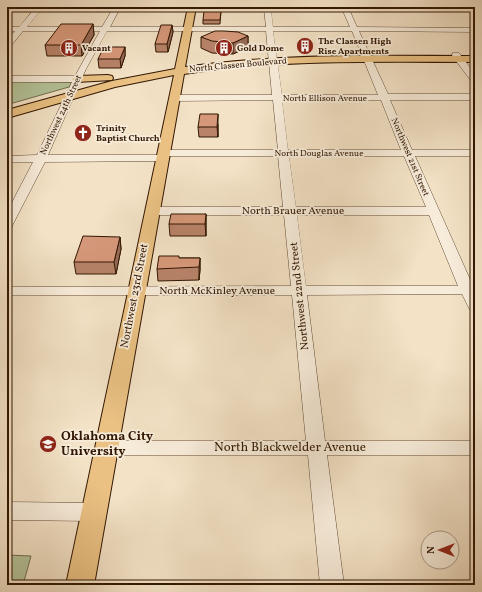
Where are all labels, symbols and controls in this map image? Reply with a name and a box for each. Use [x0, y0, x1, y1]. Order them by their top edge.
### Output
place label: The Classen High Rise Apartments [318, 35, 391, 58]
building icon: The Classen High Rise Apartments [295, 36, 315, 56]
building icon: Vacant [59, 38, 79, 58]
building icon: Gold Dome [214, 38, 234, 58]
place label: Vacant [82, 42, 111, 55]
place label: Gold Dome [237, 42, 284, 55]
street label: North Classen Boulevard [189, 54, 287, 76]
street label: Northwest 24th Street [37, 73, 85, 157]
street label: North Ellison Avenue [283, 92, 367, 105]
street label: Northwest 21st Street [388, 116, 432, 198]
place label: Trinity Baptist Church [96, 122, 160, 145]
church icon: Trinity Baptist Church [73, 123, 93, 143]
street label: North Douglas Avenue [275, 147, 363, 160]
street label: North Brauer Avenue [242, 204, 344, 219]
street label: Northwest 22nd Street [287, 241, 313, 351]
street label: Northwest 23rd Street [118, 242, 153, 349]
street label: North McKinley Avenue [159, 284, 275, 299]
place label: Oklahoma City University [61, 428, 154, 461]
school or university icon: Oklahoma City University [38, 434, 58, 454]
street label: North Blackwelder Avenue [214, 439, 366, 457]
north arrow [420, 530, 460, 570]
text: N [424, 546, 439, 554]

